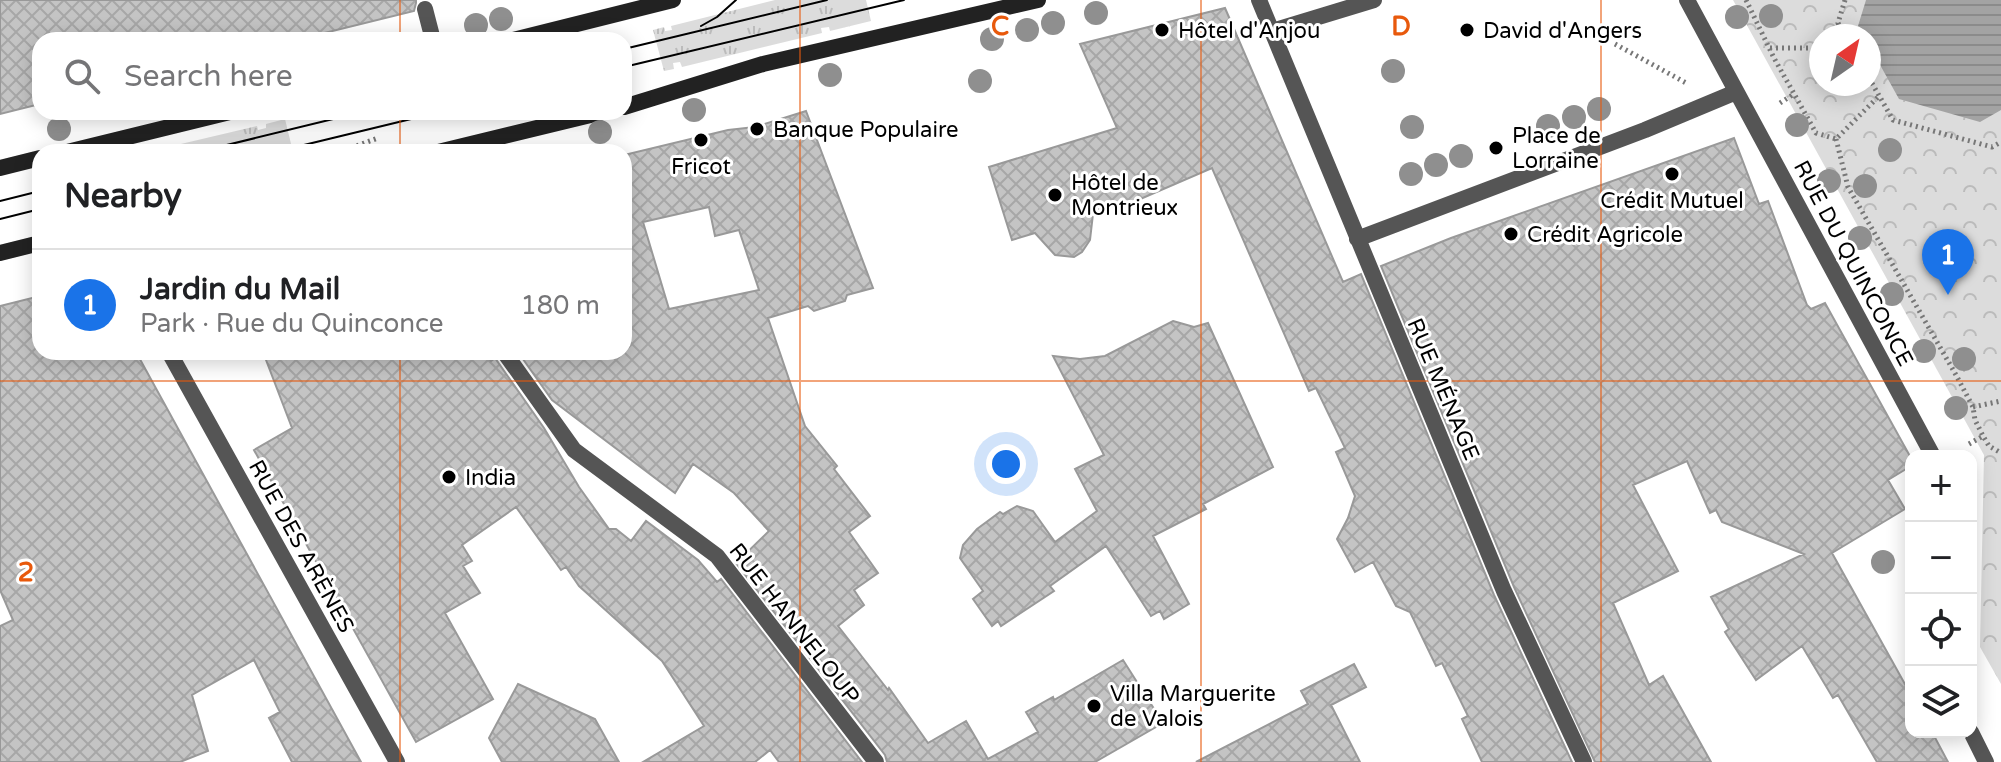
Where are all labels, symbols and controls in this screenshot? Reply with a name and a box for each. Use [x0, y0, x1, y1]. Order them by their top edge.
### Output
text: C [991, 11, 1009, 42]
text: D [1391, 11, 1411, 42]
place label: Hôtel d'Anjou [1178, 18, 1320, 44]
place label: David d'Angers [1483, 18, 1642, 44]
marker: Hôtel d'Anjou [1153, 21, 1171, 39]
marker: David d'Angers [1458, 21, 1476, 39]
north arrow [1809, 24, 1881, 96]
search box [32, 32, 632, 120]
icon: search [60, 54, 104, 98]
text: Search here [124, 58, 293, 95]
place label: Banque Populaire [773, 117, 958, 143]
marker: Banque Populaire [748, 120, 766, 138]
place label: Place de Lorraine [1512, 123, 1601, 174]
marker: Fricot [692, 131, 710, 149]
marker: Place de Lorraine [1487, 139, 1505, 157]
place label: Fricot [671, 154, 731, 180]
street label: RUE DU QUINCONCE [1788, 156, 1918, 371]
marker: Crédit Mutuel [1663, 165, 1681, 183]
place label: Hôtel de Montrieux [1071, 170, 1178, 221]
text: Nearby [64, 176, 182, 217]
marker: Hôtel de Montrieux [1046, 186, 1064, 204]
place label: Crédit Mutuel [1600, 188, 1744, 214]
place label: Crédit Agricole [1527, 222, 1683, 248]
marker: Crédit Agricole [1502, 225, 1520, 243]
pin: 1 [1922, 229, 1974, 295]
text: Jardin du Mail [140, 271, 340, 308]
text: 1 [82, 290, 98, 321]
text: 180 m [520, 290, 600, 321]
text: Park · Rue du Quinconce [140, 308, 444, 339]
street label: RUE MÉNAGE [1401, 314, 1486, 464]
your location [986, 444, 1026, 484]
map controls [1905, 450, 1977, 738]
button: + [1905, 450, 1977, 522]
street label: RUE DES ARÈNES [243, 455, 360, 637]
place label: India [465, 465, 516, 491]
marker: India [440, 468, 458, 486]
button: − [1905, 522, 1977, 594]
street label: RUE HANNELOUP [723, 538, 865, 709]
text: 2 [18, 557, 34, 588]
button: locate [1905, 594, 1977, 666]
button: layers [1905, 666, 1977, 738]
place label: Villa Marguerite de Valois [1110, 681, 1276, 732]
marker: Villa Marguerite de Valois [1085, 697, 1103, 715]

